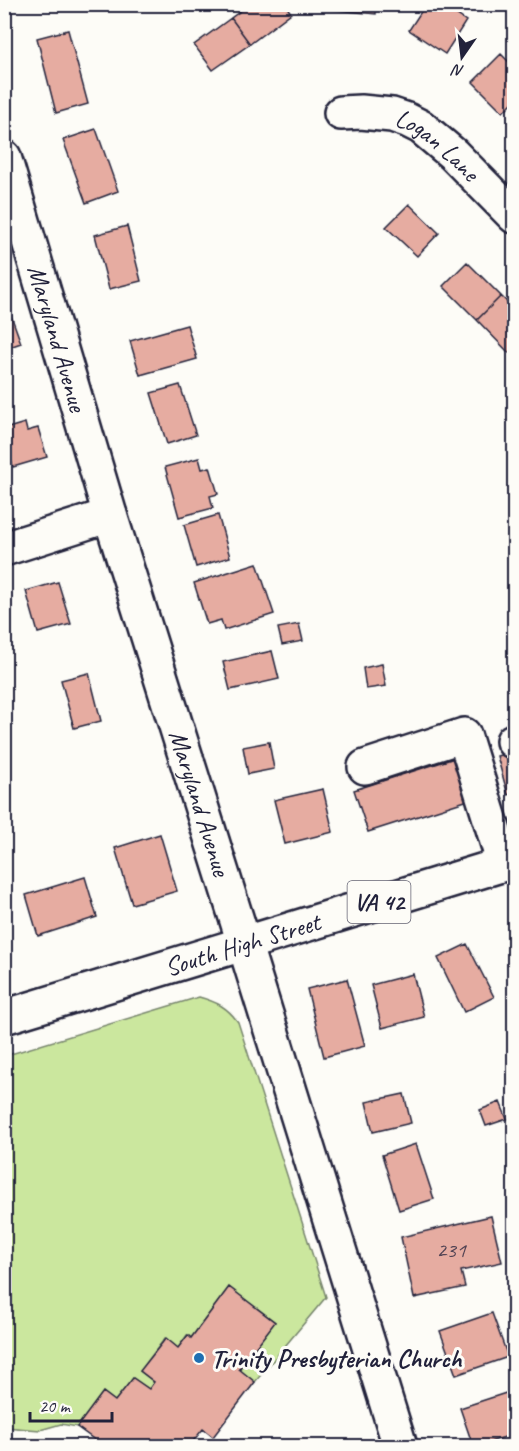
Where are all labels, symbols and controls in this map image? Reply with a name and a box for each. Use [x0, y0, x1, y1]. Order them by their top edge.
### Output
north arrow [432, 27, 492, 87]
text: N [448, 59, 466, 81]
street label: Logan Lane [391, 101, 488, 190]
street label: Maryland Avenue [20, 261, 95, 417]
street label: Maryland Avenue [161, 726, 238, 882]
road number: VA 42 [348, 881, 410, 923]
street label: South High Street [161, 905, 326, 984]
house number: 231 [436, 1236, 467, 1264]
place label: Trinity Presbyterian Church [211, 1342, 463, 1375]
marker: Trinity Presbyterian Church [192, 1351, 206, 1365]
scale bar [30, 1385, 112, 1423]
text: 20 m [39, 1395, 72, 1417]

